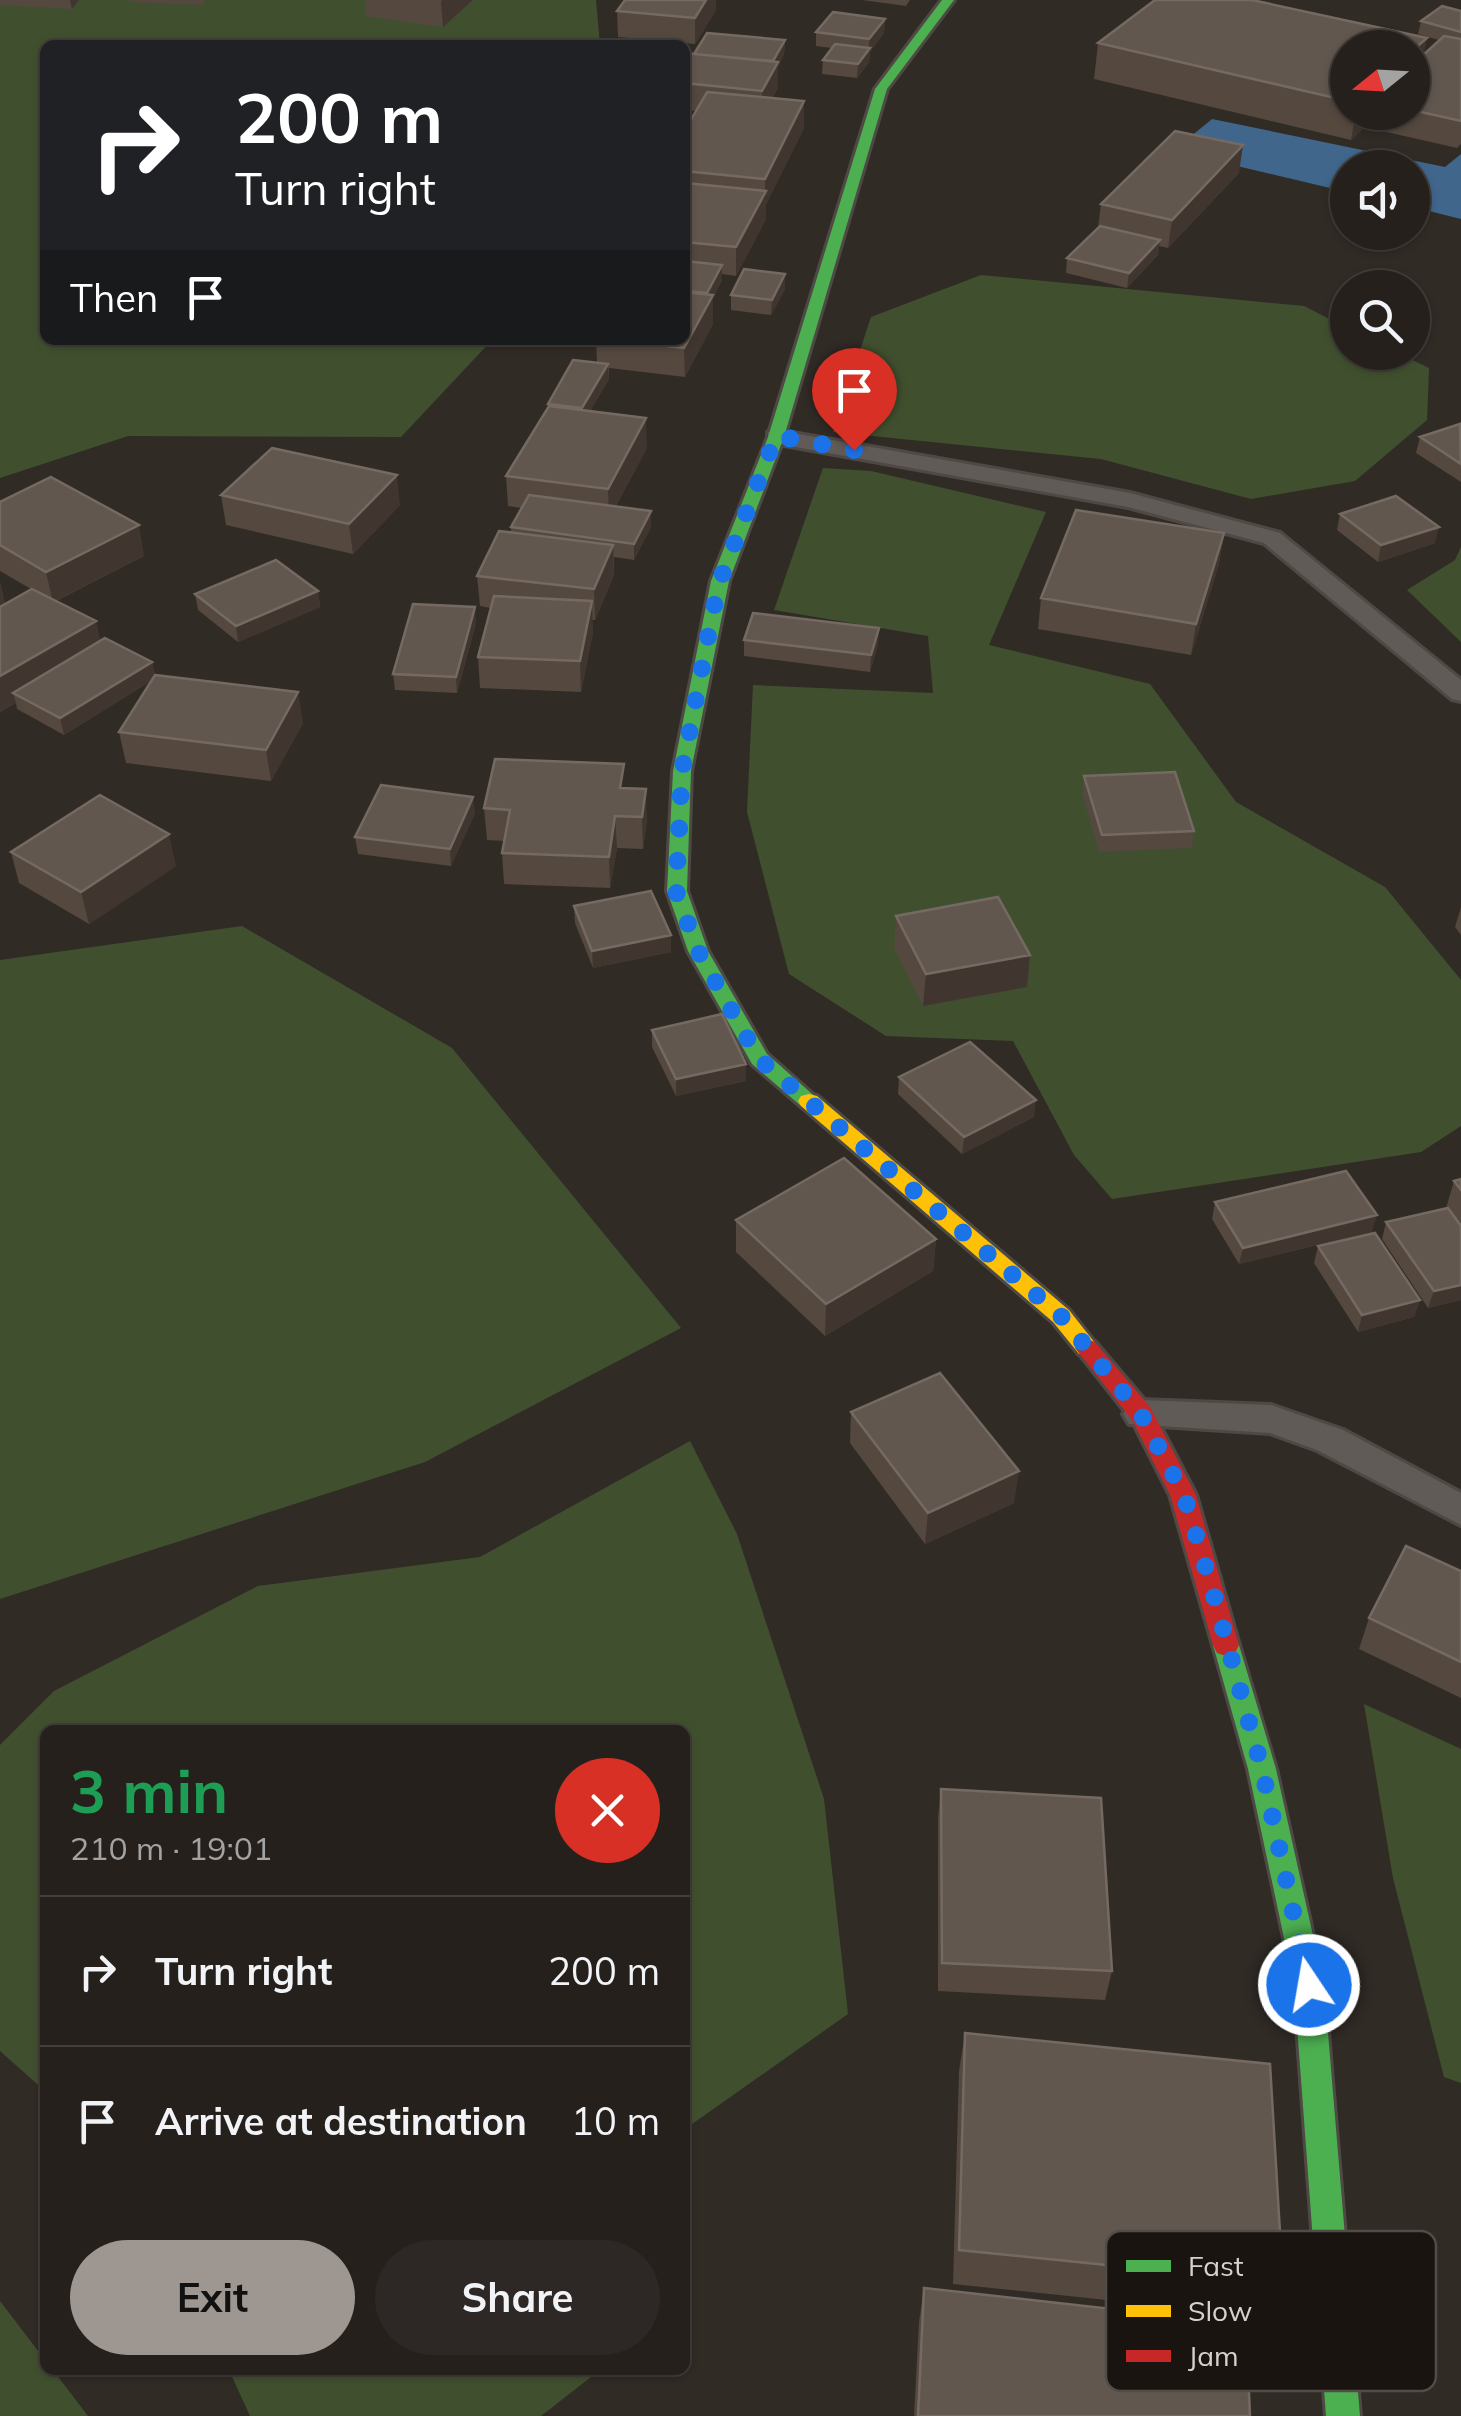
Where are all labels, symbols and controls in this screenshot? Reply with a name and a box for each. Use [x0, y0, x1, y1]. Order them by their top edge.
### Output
north arrow [1330, 30, 1430, 130]
map controls [1330, 30, 1430, 370]
text: 200 m [235, 73, 443, 161]
icon: right [70, 80, 200, 210]
button: sound [1330, 150, 1430, 250]
text: Turn right [235, 160, 436, 216]
icon: arrive [178, 270, 233, 325]
button: search [1330, 270, 1430, 370]
text: Then [70, 274, 158, 322]
pin [812, 348, 897, 451]
icon: arrive [827, 363, 882, 418]
text: 3 min [70, 1753, 228, 1828]
button: close [555, 1758, 660, 1863]
text: 210 m · 19:01 [70, 1828, 272, 1868]
position arrow [1257, 1933, 1361, 2037]
icon: right [70, 1944, 125, 1999]
text: Turn right [155, 1947, 332, 1995]
text: 200 m [548, 1947, 660, 1995]
icon: arrive [70, 2094, 125, 2149]
text: Arrive at destination [155, 2097, 527, 2145]
text: 10 m [571, 2097, 660, 2145]
legend [1106, 2231, 1436, 2391]
button: Exit [70, 2240, 355, 2355]
button: Share [375, 2240, 660, 2355]
text: Fast [1188, 2248, 1244, 2283]
text: Slow [1188, 2293, 1252, 2328]
text: Jam [1188, 2338, 1239, 2373]

